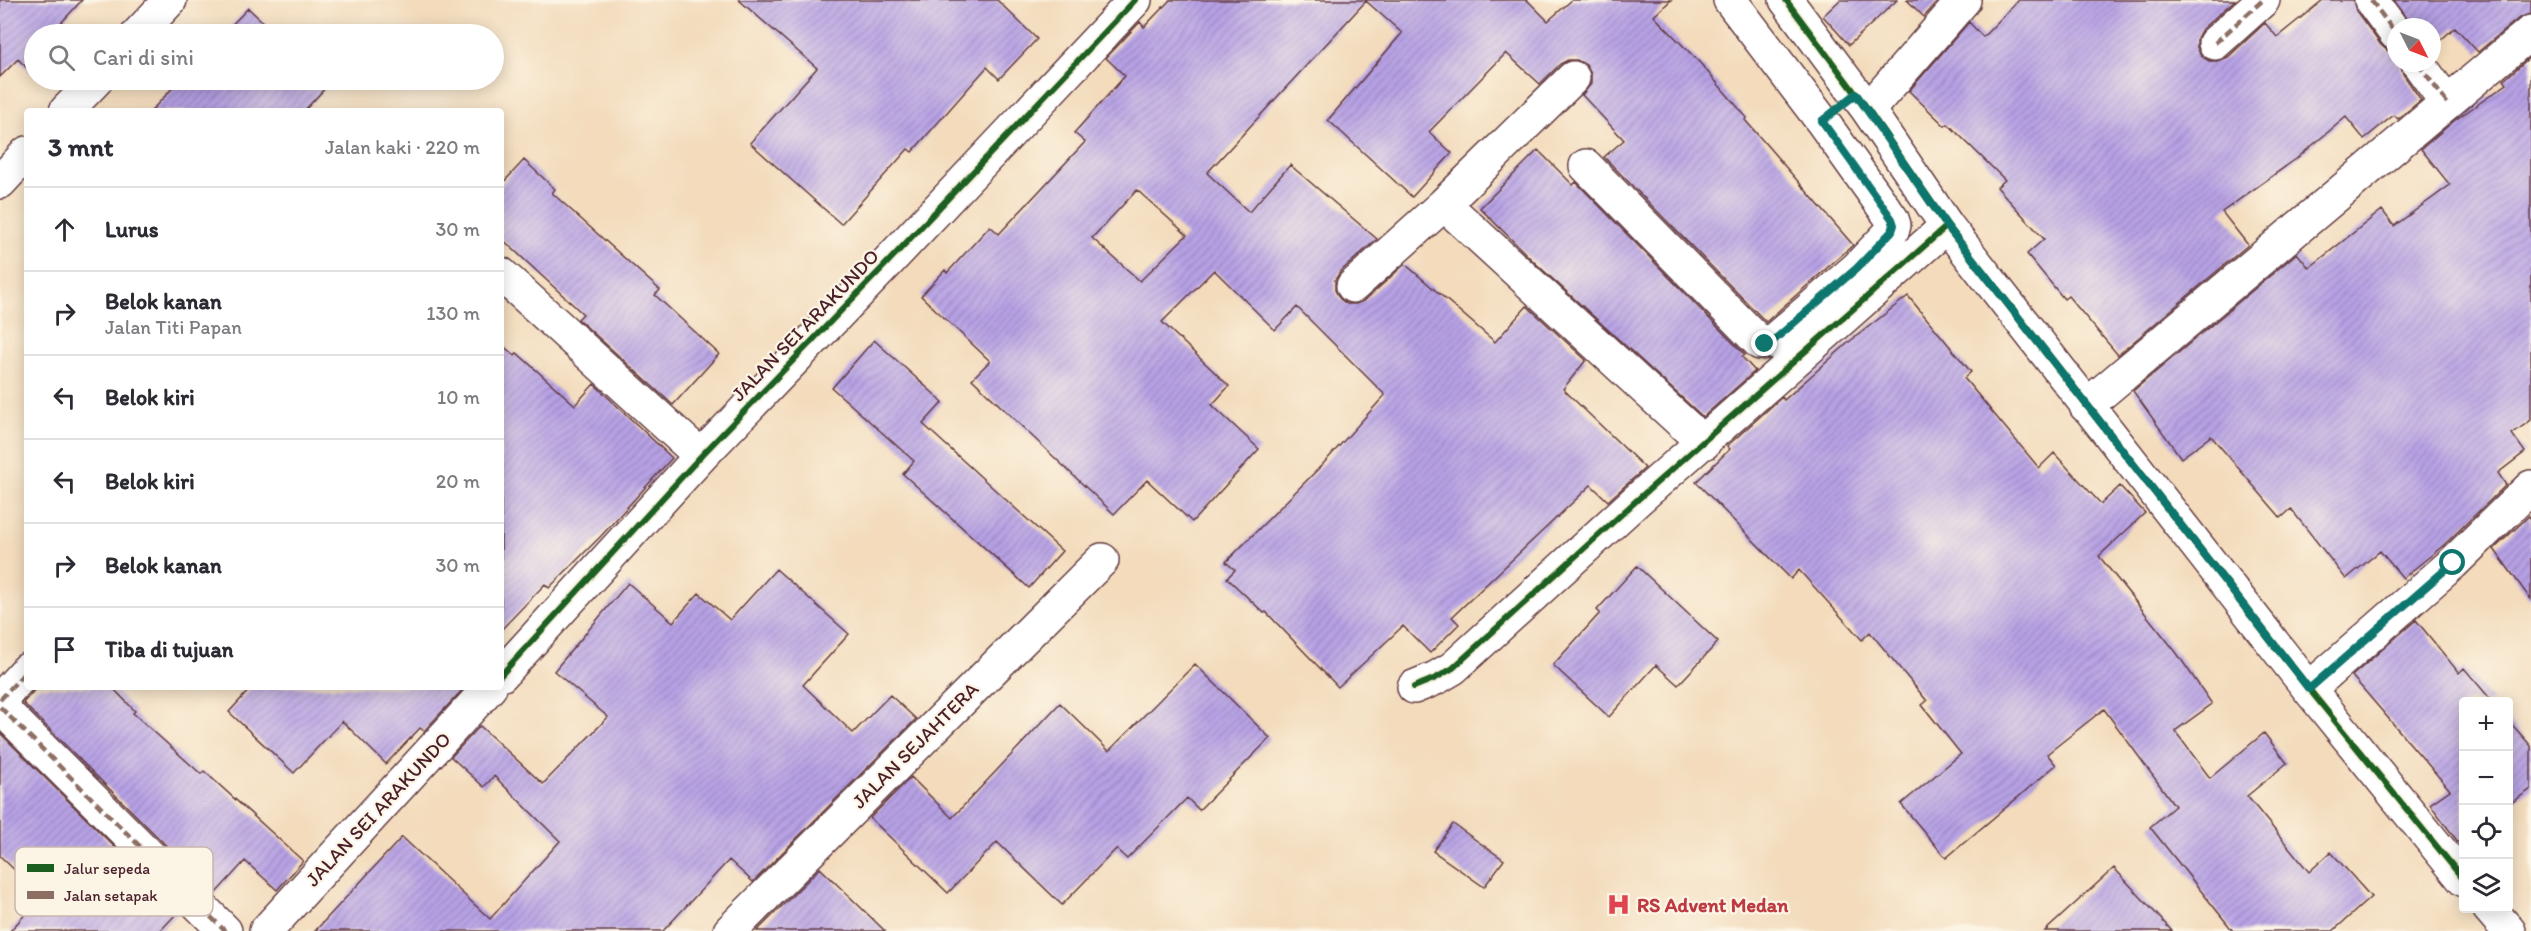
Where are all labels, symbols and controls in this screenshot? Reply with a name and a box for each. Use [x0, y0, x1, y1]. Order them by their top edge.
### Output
north arrow [2387, 18, 2441, 72]
search box [24, 24, 504, 90]
icon: search [45, 41, 78, 74]
text: Cari di sini [93, 44, 194, 71]
text: 3 mnt [48, 131, 114, 163]
text: Jalan kaki · 220 m [325, 135, 480, 159]
icon: ahead [48, 213, 81, 246]
text: Lurus [105, 216, 159, 243]
text: 30 m [435, 217, 480, 241]
street label: JALAN SEI ARAKUNDO [726, 244, 884, 406]
text: Belok kanan [105, 288, 222, 315]
icon: right [48, 297, 81, 330]
text: 130 m [426, 301, 480, 325]
text: Jalan Titi Papan [105, 315, 242, 339]
route end [1751, 330, 1777, 356]
icon: left [48, 381, 81, 414]
text: Belok kiri [105, 384, 195, 411]
text: 10 m [437, 385, 480, 409]
icon: left [48, 465, 81, 498]
text: Belok kiri [105, 468, 195, 495]
text: 20 m [436, 469, 480, 493]
icon: right [48, 549, 81, 582]
route start [2439, 549, 2465, 575]
text: Belok kanan [105, 552, 222, 579]
text: 30 m [435, 553, 480, 577]
icon: arrive [48, 633, 81, 666]
text: Tiba di tujuan [105, 636, 234, 663]
street label: JALAN SEJAHTERA [847, 677, 983, 813]
map controls [2459, 697, 2513, 913]
button: + [2459, 697, 2513, 751]
street label: JALAN SEI ARAKUNDO [300, 727, 456, 891]
button: − [2459, 751, 2513, 805]
button: locate [2459, 805, 2513, 859]
legend [15, 847, 213, 916]
text: Jalur sepeda [64, 859, 150, 878]
button: layers [2459, 859, 2513, 913]
text: Jalan setapak [64, 886, 158, 905]
hospital icon: RS Advent Medan [1606, 892, 1632, 918]
place label: RS Advent Medan [1637, 893, 1789, 917]

